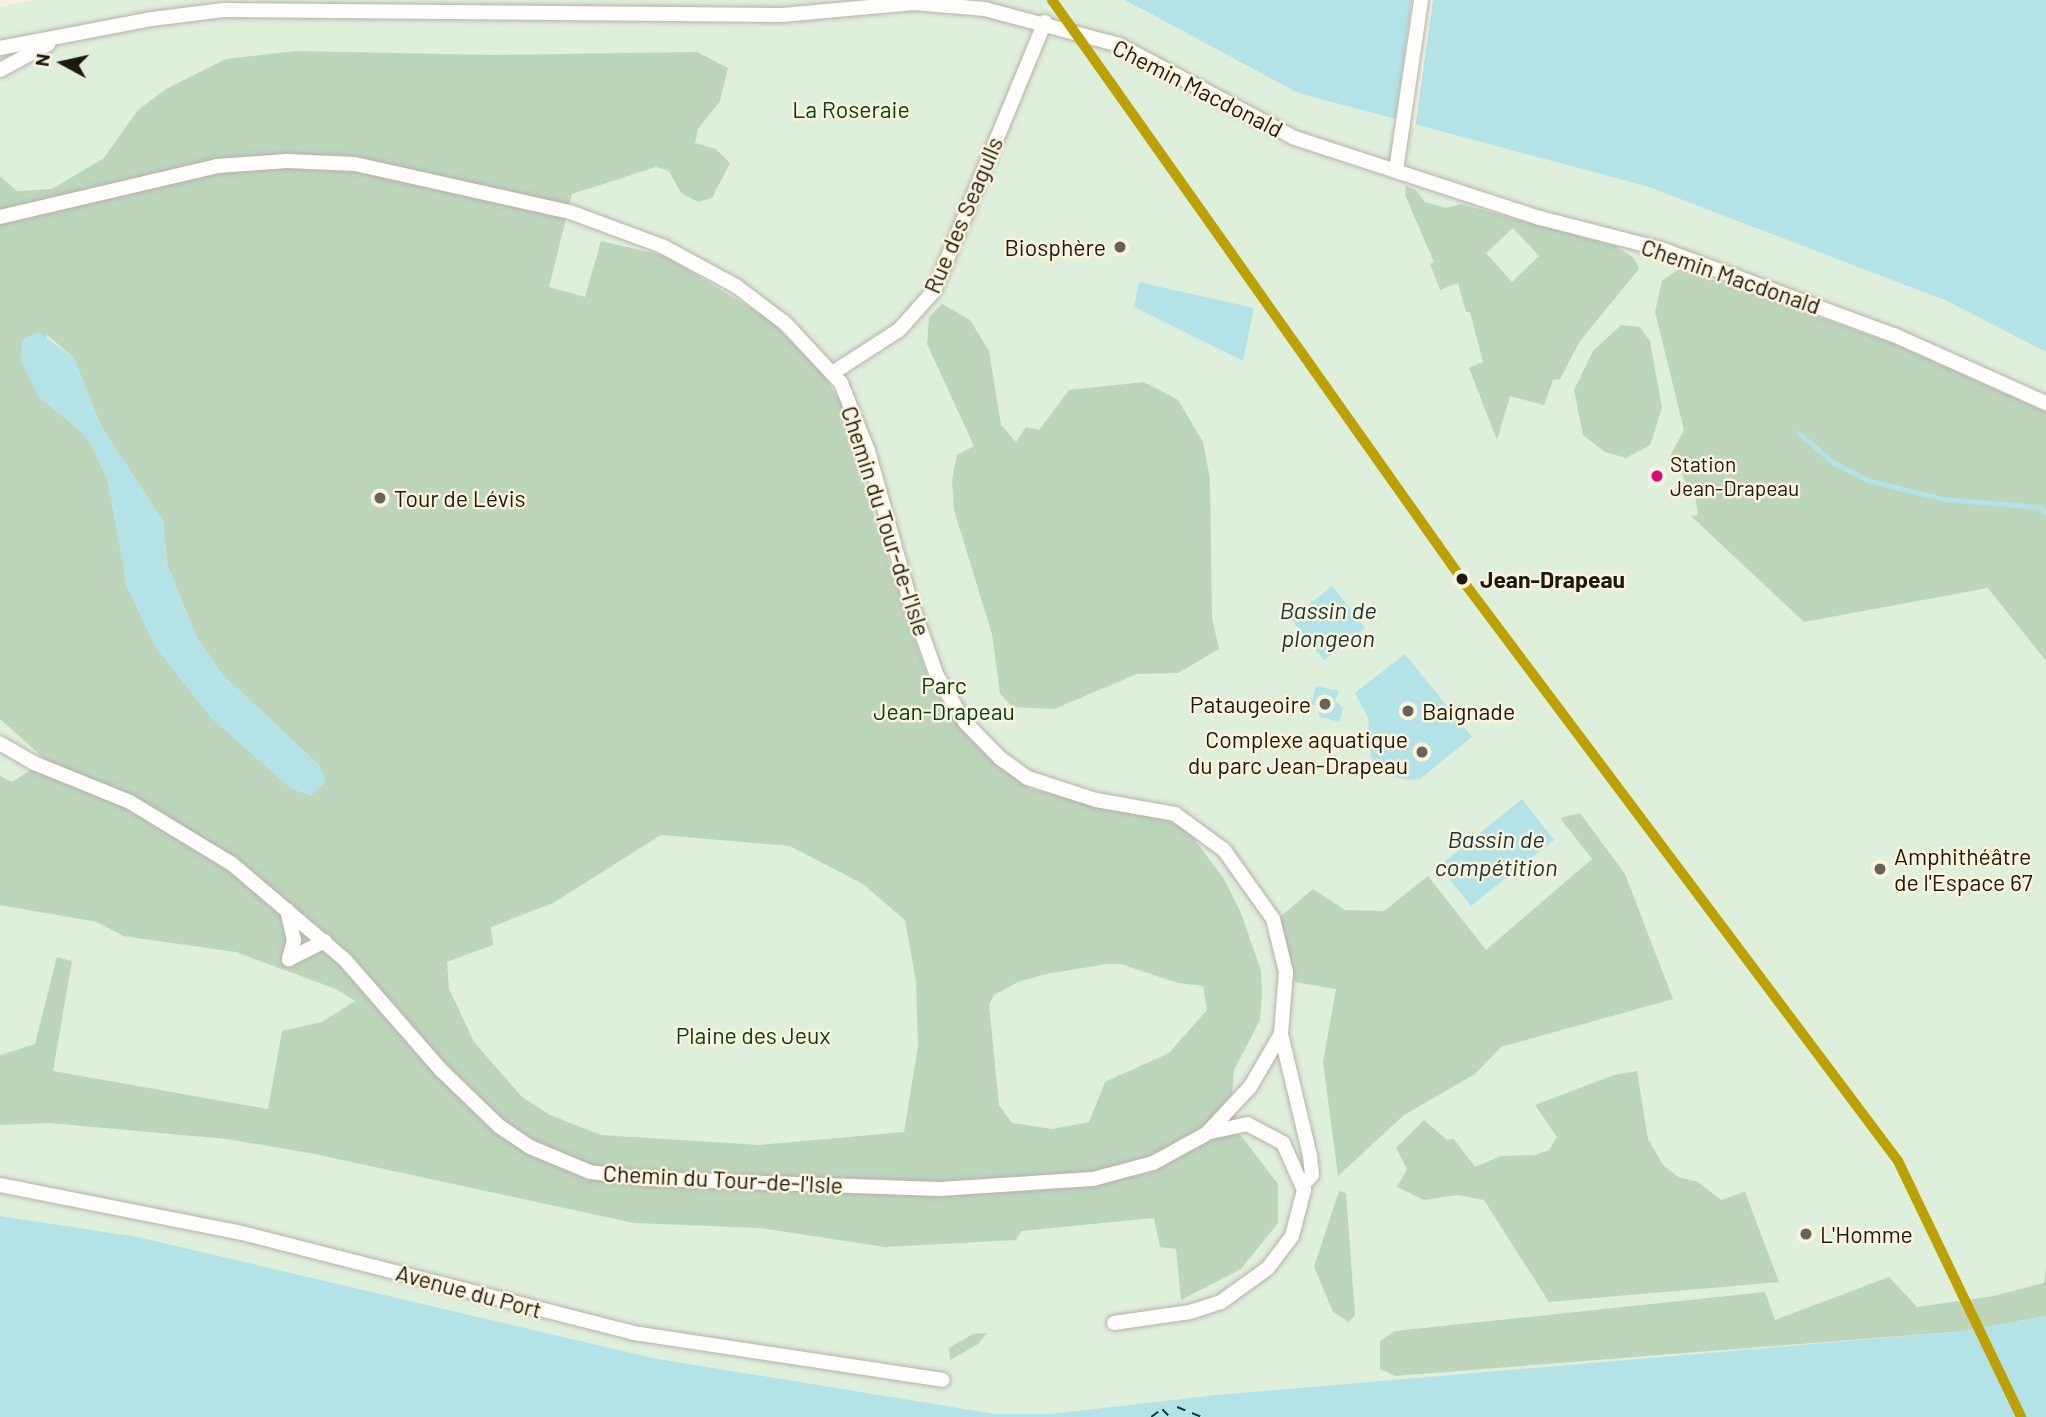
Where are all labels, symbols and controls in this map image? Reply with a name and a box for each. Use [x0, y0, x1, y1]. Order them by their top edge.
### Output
north arrow [28, 28, 98, 98]
street label: Chemin Macdonald [1108, 33, 1288, 143]
text: N [29, 52, 54, 68]
park label: La Roseraie [792, 95, 910, 123]
street label: Rue des Seagulls [918, 133, 1008, 297]
street label: Chemin Macdonald [1638, 232, 1824, 320]
place label: Biosphère [1004, 233, 1106, 261]
marker: Biosphère [1112, 239, 1128, 255]
street label: Chemin du Tour-de-l'Isle [836, 402, 936, 640]
place label: Station Jean-Drapeau [1670, 451, 1799, 501]
marker: Station Jean-Drapeau [1650, 469, 1664, 483]
place label: Tour de Lévis [394, 484, 526, 512]
marker: Tour de Lévis [372, 490, 388, 506]
place label: Jean-Drapeau [1480, 565, 1625, 593]
marker: Jean-Drapeau [1451, 568, 1473, 590]
water label: Bassin de plongeon [1279, 596, 1377, 652]
park label: Parc Jean-Drapeau [873, 671, 1015, 725]
place label: Pataugeoire [1190, 690, 1311, 718]
marker: Pataugeoire [1317, 696, 1333, 712]
place label: Baignade [1422, 697, 1515, 725]
marker: Baignade [1400, 703, 1416, 719]
place label: Complexe aquatique du parc Jean-Drapeau [1188, 725, 1408, 779]
marker: Complexe aquatique du parc Jean-Drapeau [1414, 744, 1430, 760]
water label: Bassin de compétition [1435, 825, 1557, 881]
place label: Amphithéâtre de l'Espace 67 [1894, 842, 2033, 896]
marker: Amphithéâtre de l'Espace 67 [1872, 861, 1888, 877]
park label: Plaine des Jeux [676, 1021, 830, 1049]
street label: Chemin du Tour-de-l'Isle [602, 1159, 844, 1199]
place label: L'Homme [1820, 1220, 1913, 1248]
marker: L'Homme [1798, 1226, 1814, 1242]
street label: Avenue du Port [393, 1258, 545, 1324]

